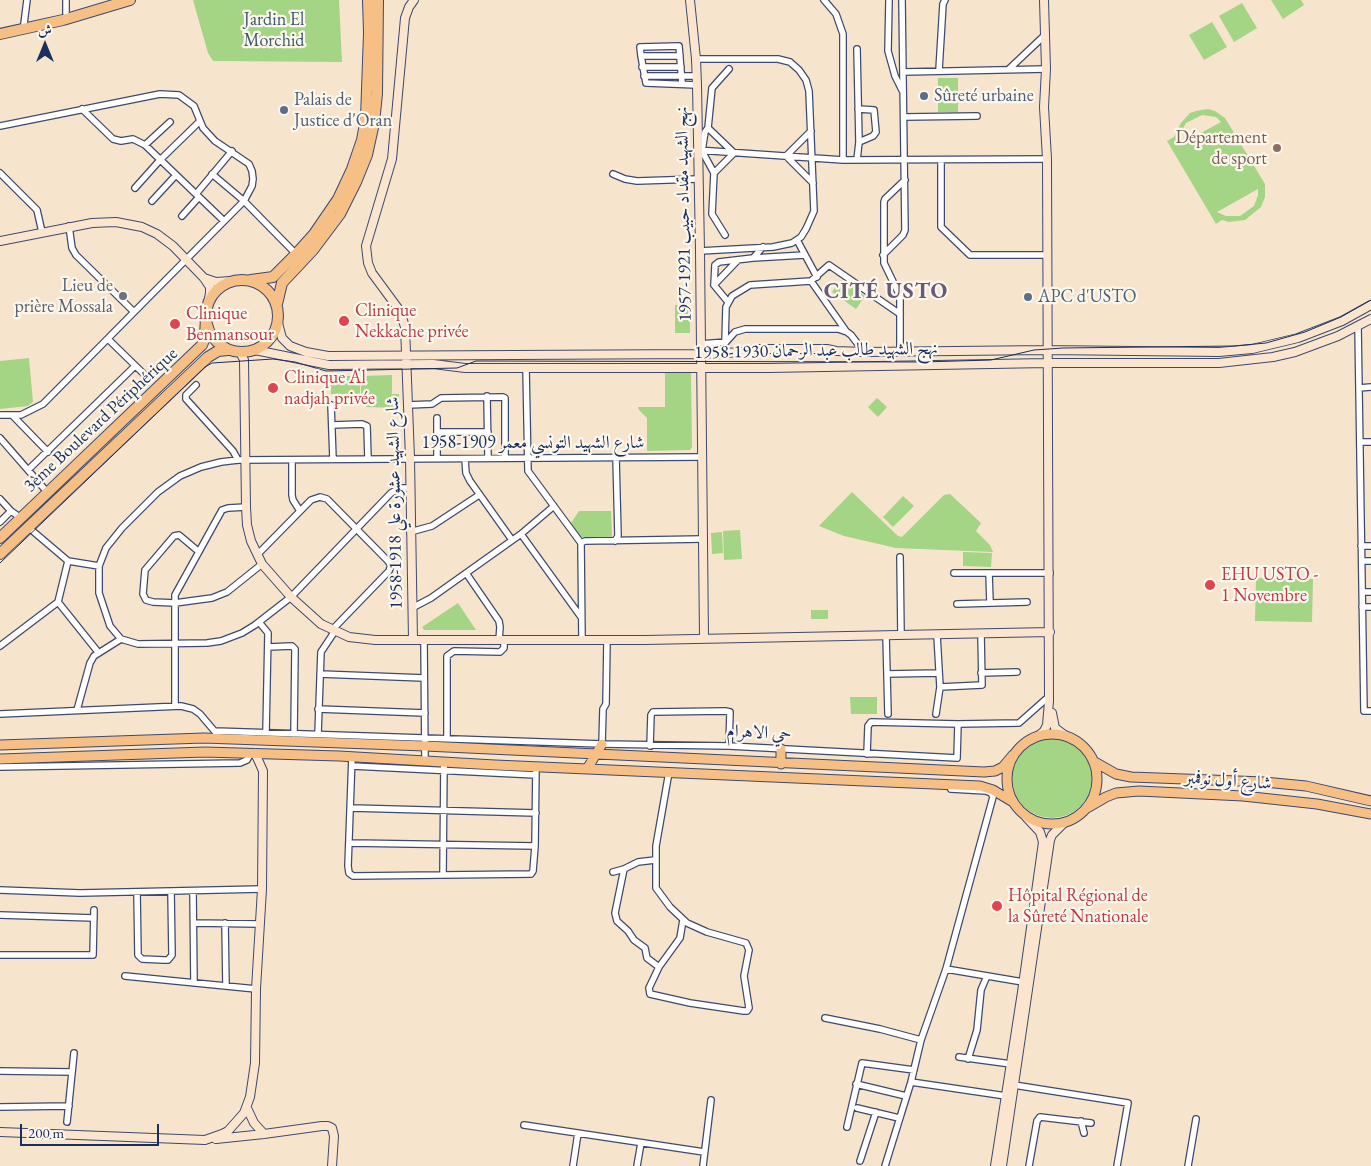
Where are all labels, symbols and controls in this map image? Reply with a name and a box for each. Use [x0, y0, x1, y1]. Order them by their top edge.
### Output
park label: Jardin El Morchid [244, 9, 304, 52]
north arrow [20, 20, 70, 70]
text: ش [38, 21, 52, 39]
place label: Sûreté urbaine [934, 85, 1034, 107]
place label: Palais de Justice d'Oran [294, 89, 392, 132]
marker: Sûreté urbaine [918, 90, 930, 102]
marker: Palais de Justice d'Oran [278, 104, 290, 116]
street label: نهج الشهيد مقداد حبيب 1921-1957 [671, 106, 697, 322]
place label: Département de sport [1175, 127, 1267, 170]
marker: Département de sport [1271, 142, 1283, 154]
place label: Lieu de prière Mossala [15, 275, 113, 318]
district label: CITÉ USTO [823, 279, 949, 305]
place label: APC d'USTO [1038, 286, 1137, 308]
marker: Lieu de prière Mossala [117, 290, 129, 302]
marker: APC d'USTO [1022, 291, 1034, 303]
place label: Clinique Nekkache privée [355, 300, 469, 342]
place label: Clinique Benmansour [186, 303, 274, 346]
marker: Clinique Nekkache privée [337, 314, 351, 328]
marker: Clinique Benmansour [168, 317, 182, 331]
street label: نهج الشهيد طالب عبد الرحمان 1930-1958 [694, 338, 938, 364]
street label: 3ème Boulevard Périphérique [20, 343, 182, 497]
place label: Clinique Al nadjah privée [284, 367, 375, 409]
marker: Clinique Al nadjah privée [266, 381, 280, 395]
street label: شارع الشهيد عشورة علي 1918-1958 [382, 397, 408, 609]
street label: شارع الشهيد التونسي معمر 1909-1958 [422, 432, 644, 454]
place label: EHU USTO - 1 Novembre [1221, 564, 1318, 606]
marker: EHU USTO - 1 Novembre [1203, 578, 1217, 592]
street label: حي الاهرام [726, 721, 792, 745]
street label: شارع أول نوفمبر [1184, 767, 1272, 795]
place label: Hôpital Régional de la Sûreté Nnationale [1008, 885, 1148, 928]
marker: Hôpital Régional de la Sûreté Nnationale [990, 899, 1004, 913]
scale bar [22, 1114, 161, 1146]
text: 200 m [28, 1123, 64, 1142]

